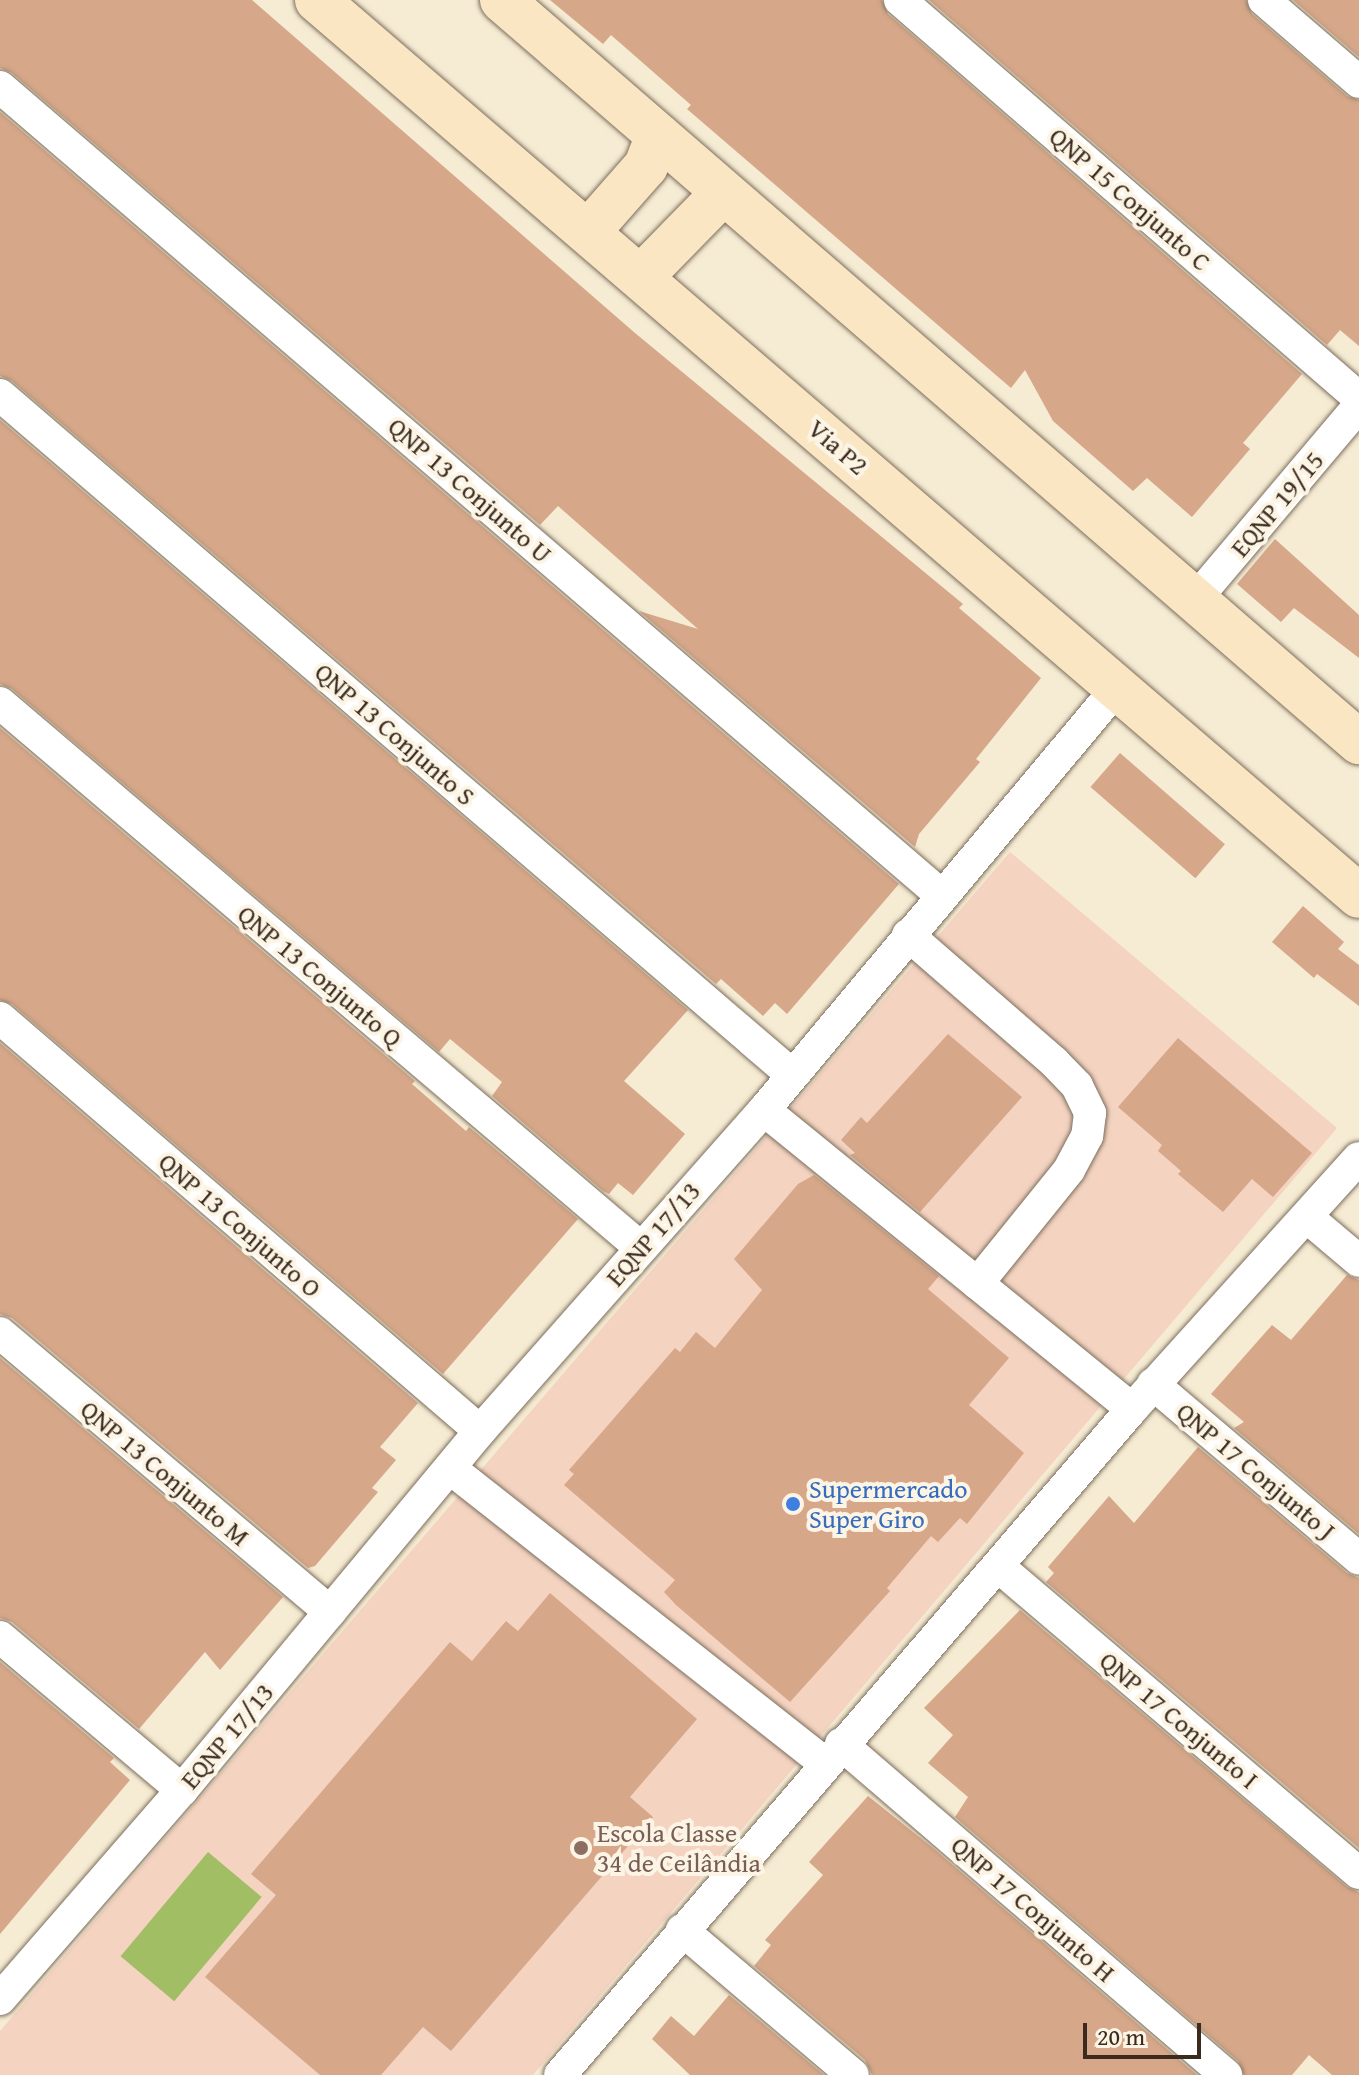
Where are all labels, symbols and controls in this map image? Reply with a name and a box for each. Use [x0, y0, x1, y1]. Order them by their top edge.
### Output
street label: QNP 15 Conjunto C [1043, 121, 1217, 277]
street label: QNP 13 Conjunto U [382, 411, 558, 569]
street label: Via P2 [802, 413, 874, 481]
street label: EQNP 19/15 [1224, 445, 1330, 563]
street label: QNP 13 Conjunto S [309, 656, 481, 812]
street label: QNP 13 Conjunto Q [232, 898, 408, 1054]
street label: QNP 13 Conjunto O [152, 1146, 328, 1304]
street label: EQNP 17/13 [599, 1175, 707, 1293]
street label: QNP 13 Conjunto M [74, 1393, 256, 1553]
street label: QNP 17 Conjunto J [1170, 1396, 1342, 1546]
place label: Supermercado Super Giro [809, 1473, 967, 1534]
marker: Supermercado Super Giro [784, 1495, 802, 1513]
street label: QNP 17 Conjunto I [1093, 1645, 1265, 1795]
street label: EQNP 17/13 [174, 1677, 280, 1795]
place label: Escola Classe 34 de Ceilândia [597, 1817, 761, 1878]
street label: QNP 17 Conjunto H [945, 1830, 1121, 1988]
marker: Escola Classe 34 de Ceilândia [572, 1839, 590, 1857]
scale bar [1087, 2007, 1205, 2057]
text: 20 m [1097, 2019, 1145, 2054]

